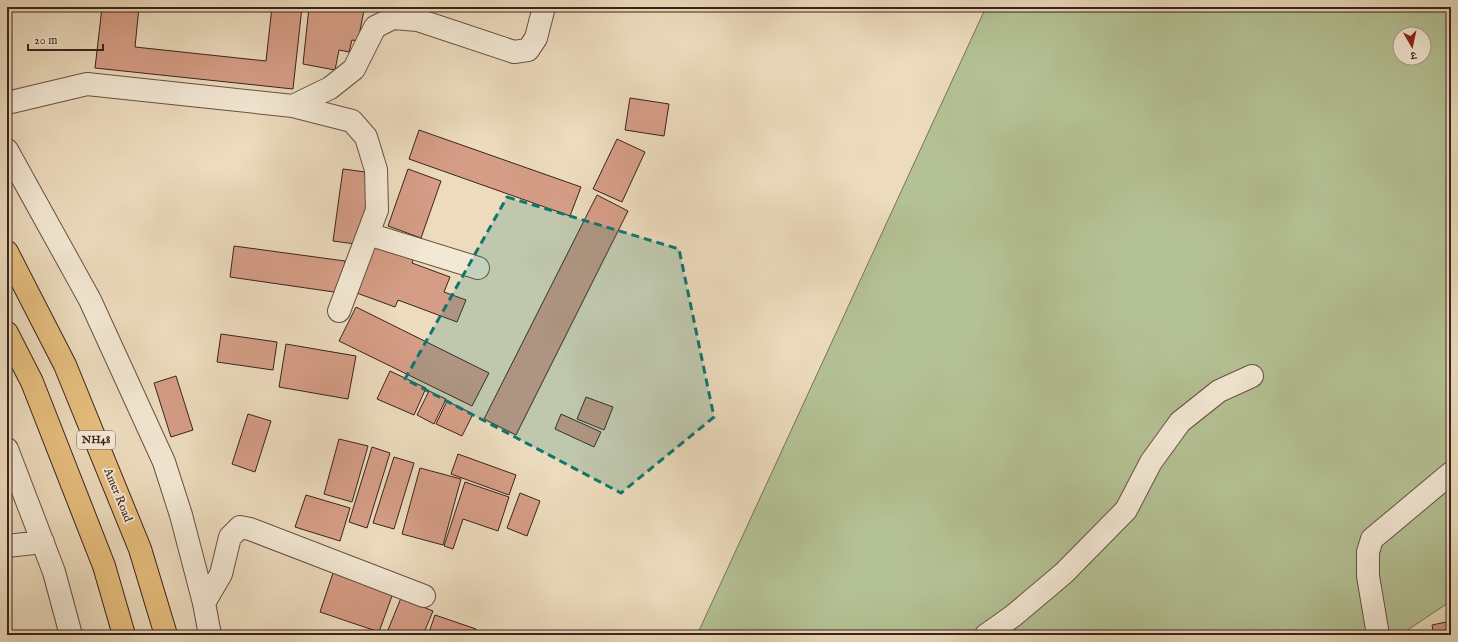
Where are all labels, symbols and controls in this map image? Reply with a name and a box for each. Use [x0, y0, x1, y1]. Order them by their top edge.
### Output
scale bar [28, 26, 103, 52]
north arrow [1392, 26, 1432, 66]
text: 20 m [34, 33, 57, 48]
text: उ [1408, 47, 1418, 62]
road number: NH48 [77, 431, 115, 449]
street label: Amer Road [100, 465, 136, 525]

